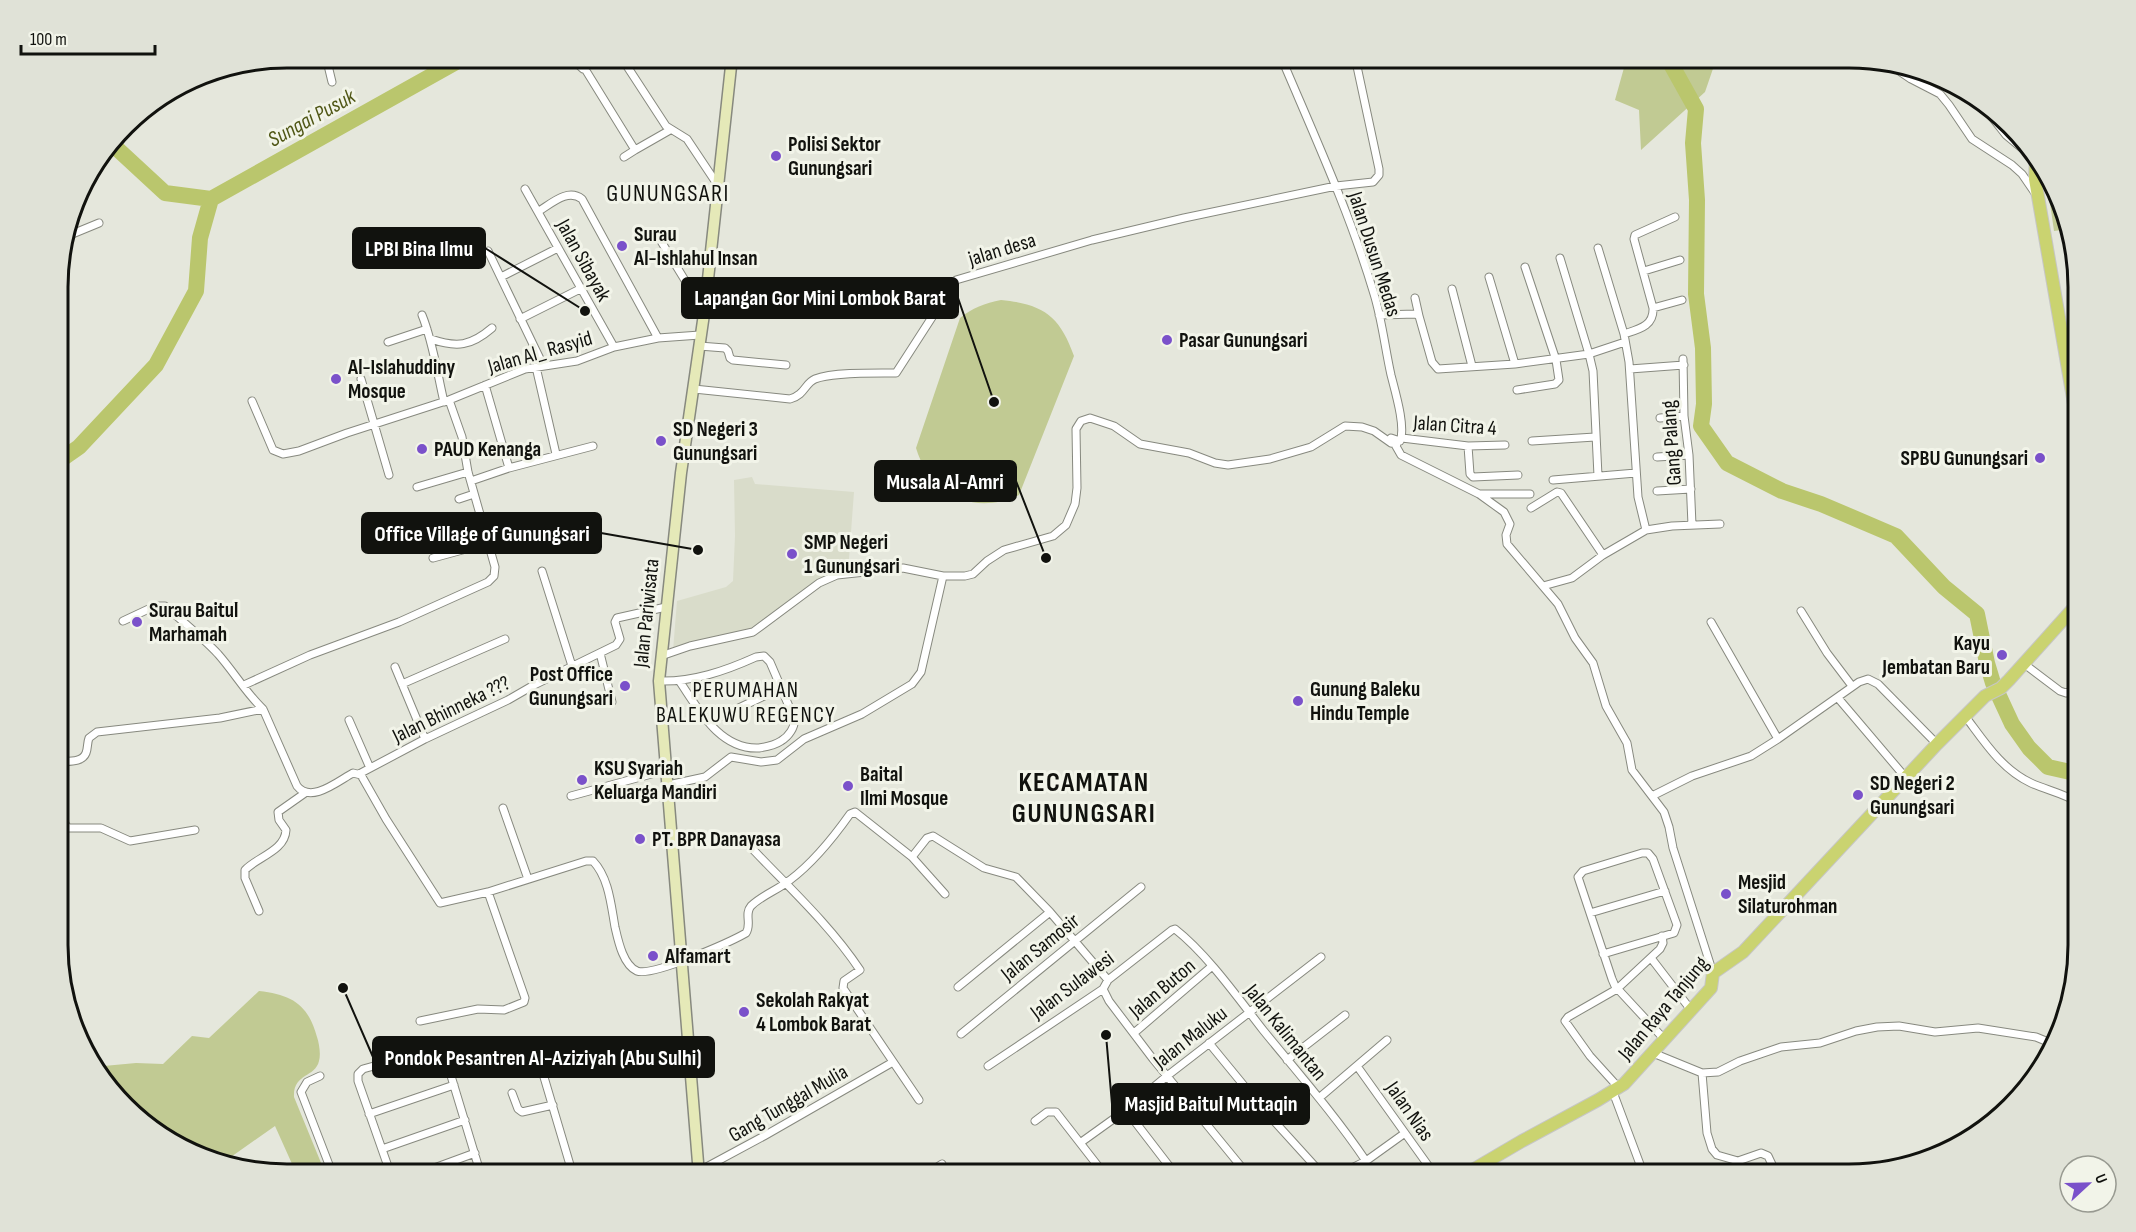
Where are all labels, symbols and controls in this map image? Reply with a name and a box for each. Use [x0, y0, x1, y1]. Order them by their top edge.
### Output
scale bar [21, 18, 154, 56]
text: 100 m [30, 29, 67, 50]
water label: Sungai Pusuk [263, 83, 361, 153]
place label: Polisi Sektor Gunungsari [788, 132, 881, 181]
marker: Polisi Sektor Gunungsari [769, 149, 783, 163]
district label: GUNUNGSARI [606, 179, 730, 208]
street label: Jalan Dusun Medas [1342, 188, 1406, 320]
street label: Jalan Sibayak [550, 214, 616, 306]
place label: Surau Al-Ishlahul Insan [633, 222, 757, 271]
street label: jalan desa [965, 227, 1039, 272]
callout: LPBI Bina Ilmu [353, 228, 485, 268]
text: LPBI Bina Ilmu [365, 236, 473, 263]
marker: Surau Al-Ishlahul Insan [615, 239, 629, 253]
callout: Lapangan Gor Mini Lombok Barat [682, 278, 958, 318]
text: Lapangan Gor Mini Lombok Barat [694, 285, 946, 312]
street label: Jalan Al_ Rasyid [484, 326, 595, 380]
place label: Pasar Gunungsari [1179, 328, 1308, 353]
marker: Pasar Gunungsari [1160, 333, 1174, 347]
place label: Al-Islahuddiny Mosque [347, 355, 455, 404]
marker: Al-Islahuddiny Mosque [329, 372, 343, 386]
street label: Gang Palang [1656, 400, 1687, 486]
street label: Jalan Citra 4 [1412, 410, 1497, 441]
place label: SD Negeri 3 Gunungsari [673, 417, 758, 466]
marker: SD Negeri 3 Gunungsari [654, 434, 668, 448]
place label: PAUD Kenanga [434, 437, 541, 462]
marker: PAUD Kenanga [415, 442, 429, 456]
place label: SPBU Gunungsari [1901, 446, 2028, 471]
marker: SPBU Gunungsari [2033, 451, 2047, 465]
callout: Musala Al-Amri [875, 461, 1016, 501]
text: Musala Al-Amri [886, 469, 1004, 496]
callout: Office Village of Gunungsari [362, 513, 601, 553]
text: Office Village of Gunungsari [374, 521, 590, 548]
place label: SMP Negeri 1 Gunungsari [804, 530, 900, 579]
marker: SMP Negeri 1 Gunungsari [785, 547, 799, 561]
street label: Jalan Pariwisata [628, 558, 665, 670]
place label: Surau Baitul Marhamah [149, 598, 238, 647]
marker: Surau Baitul Marhamah [130, 615, 144, 629]
place label: Kayu Jembatan Baru [1881, 631, 1990, 680]
marker: Kayu Jembatan Baru [1995, 648, 2009, 662]
place label: Post Office Gunungsari [529, 662, 613, 711]
street label: Jalan Bhinneka ??? [388, 670, 514, 749]
district label: PERUMAHAN BALEKUWU REGENCY [656, 677, 836, 729]
place label: Gunung Baleku Hindu Temple [1310, 677, 1420, 726]
marker: Post Office Gunungsari [618, 679, 632, 693]
marker: Gunung Baleku Hindu Temple [1291, 694, 1305, 708]
place label: KSU Syariah Keluarga Mandiri [594, 756, 717, 805]
place label: Baital Ilmi Mosque [860, 762, 948, 811]
district label: KECAMATAN GUNUNGSARI [1012, 767, 1156, 830]
place label: SD Negeri 2 Gunungsari [1870, 771, 1955, 820]
marker: KSU Syariah Keluarga Mandiri [575, 773, 589, 787]
marker: Baital Ilmi Mosque [841, 779, 855, 793]
marker: SD Negeri 2 Gunungsari [1851, 788, 1865, 802]
place label: PT. BPR Danayasa [652, 827, 781, 852]
marker: PT. BPR Danayasa [633, 832, 647, 846]
place label: Mesjid Silaturohman [1738, 870, 1837, 919]
marker: Mesjid Silaturohman [1719, 887, 1733, 901]
street label: Jalan Samosir [995, 908, 1084, 987]
place label: Alfamart [664, 944, 731, 969]
street label: Jalan Sulawesi [1025, 946, 1119, 1025]
marker: Alfamart [646, 949, 660, 963]
street label: Jalan Raya Tanjung [1612, 951, 1714, 1066]
street label: Jalan Buton [1123, 953, 1201, 1024]
street label: Jalan Kalimantan [1239, 978, 1332, 1085]
place label: Sekolah Rakyat 4 Lombok Barat [756, 988, 871, 1037]
street label: Jalan Maluku [1148, 1001, 1232, 1075]
marker: Sekolah Rakyat 4 Lombok Barat [737, 1005, 751, 1019]
callout: Pondok Pesantren Al-Aziziyah (Abu Sulhi) [373, 1037, 714, 1077]
text: Pondok Pesantren Al-Aziziyah (Abu Sulhi) [384, 1045, 702, 1072]
street label: Gang Tunggal Mulia [724, 1059, 852, 1148]
street label: Jalan Nias [1380, 1076, 1439, 1146]
callout: Masjid Baitul Muttaqin [1112, 1084, 1309, 1124]
text: Masjid Baitul Muttaqin [1125, 1091, 1297, 1118]
north arrow [2058, 1154, 2118, 1214]
text: U [2090, 1172, 2111, 1186]

